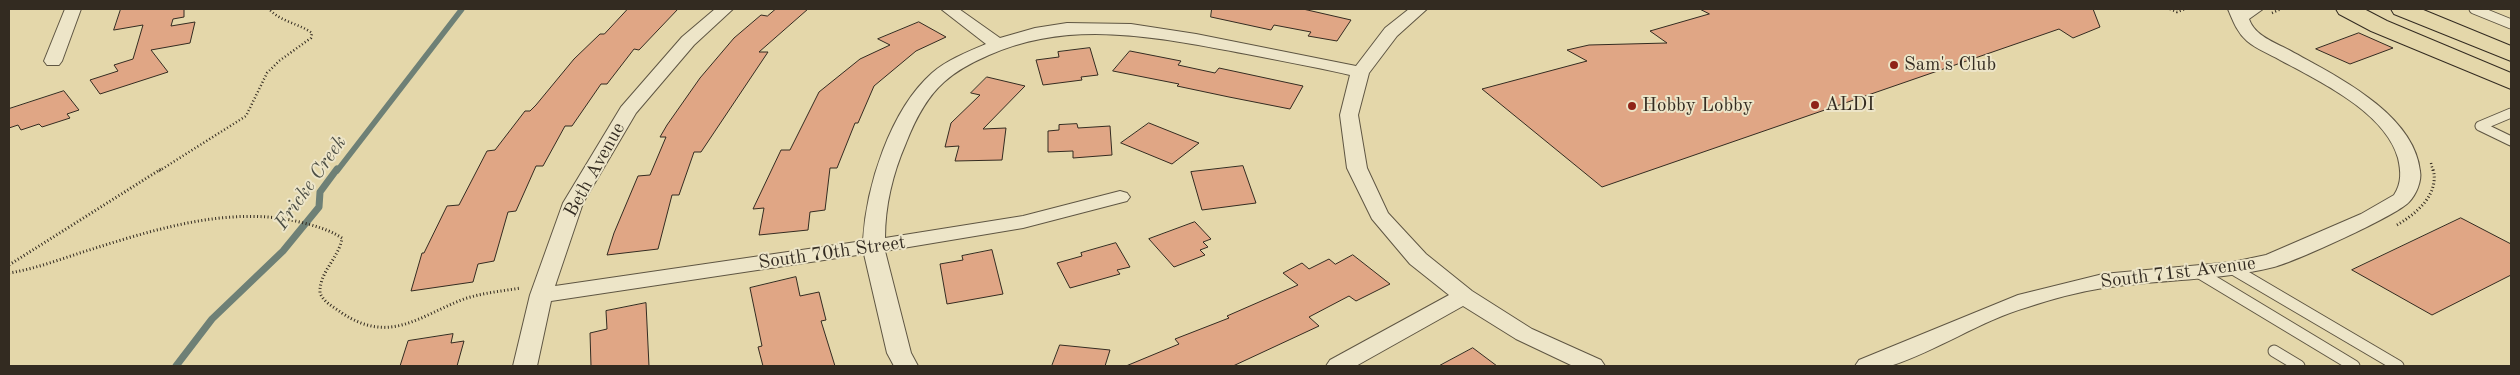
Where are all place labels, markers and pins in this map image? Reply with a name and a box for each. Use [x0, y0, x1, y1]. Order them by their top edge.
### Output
place label: Sam's Club [1904, 54, 1996, 76]
marker: Sam's Club [1888, 59, 1900, 71]
place label: ALDI [1825, 94, 1875, 116]
place label: Hobby Lobby [1642, 95, 1753, 117]
marker: ALDI [1809, 99, 1821, 111]
marker: Hobby Lobby [1626, 100, 1638, 112]

